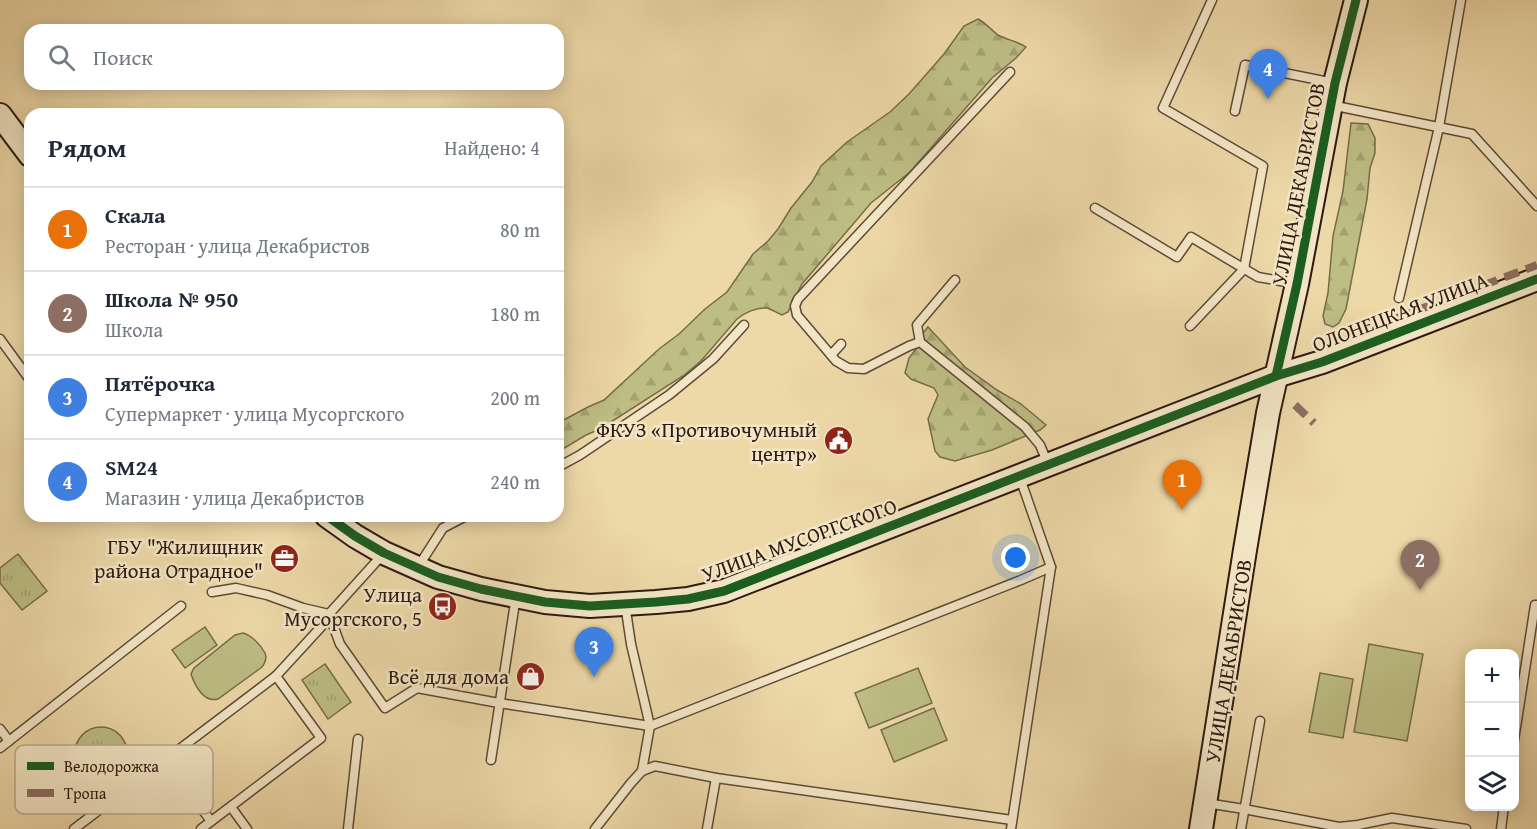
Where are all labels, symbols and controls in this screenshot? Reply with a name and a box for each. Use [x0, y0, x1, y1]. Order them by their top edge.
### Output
search box [24, 24, 564, 90]
icon: search [45, 41, 78, 74]
text: Поиск [93, 41, 153, 73]
pin: 4 [1248, 50, 1288, 99]
street label: УЛИЦА ДЕКАБРИСТОВ [1263, 80, 1333, 288]
text: Рядом [48, 128, 126, 167]
text: Найдено: 4 [444, 133, 540, 162]
text: Скала [105, 199, 166, 231]
text: 1 [62, 215, 73, 244]
text: 80 m [500, 215, 540, 244]
text: Ресторан · улица Декабристов [105, 231, 370, 260]
street label: ОЛОНЕЦКАЯ УЛИЦА [1308, 264, 1493, 360]
text: Школа № 950 [105, 283, 238, 315]
text: 2 [62, 299, 73, 328]
text: 180 m [490, 299, 540, 328]
text: Школа [105, 315, 163, 344]
text: Пятёрочка [105, 367, 215, 399]
text: 3 [62, 383, 73, 412]
text: 200 m [490, 383, 540, 412]
text: Супермаркет · улица Мусоргского [105, 399, 405, 428]
place label: ФКУЗ «Противочумный центр» [596, 414, 817, 469]
public building icon: ФКУЗ «Противочумный центр» [822, 425, 854, 457]
text: SM24 [105, 451, 158, 483]
pin: 1 [1162, 460, 1202, 510]
text: 4 [62, 467, 73, 496]
text: 240 m [490, 467, 540, 496]
text: Магазин · улица Декабристов [105, 483, 364, 512]
street label: УЛИЦА МУСОРГСКОГО [697, 490, 901, 590]
place label: ГБУ "Жилищник района Отрадное" [94, 531, 263, 586]
pin: 2 [1400, 540, 1440, 590]
office icon: ГБУ "Жилищник района Отрадное" [268, 542, 300, 574]
your location [1001, 543, 1030, 572]
street label: УЛИЦА ДЕКАБРИСТОВ [1197, 557, 1259, 765]
place label: Улица Мусоргского, 5 [284, 579, 422, 634]
bus stop icon: Улица Мусоргского, 5 [427, 590, 459, 622]
pin: 3 [574, 628, 614, 677]
map controls [1465, 649, 1519, 811]
button: + [1465, 649, 1519, 703]
shop icon: Всё для дома [514, 660, 546, 692]
place label: Всё для дома [388, 661, 509, 692]
button: − [1465, 703, 1519, 757]
legend [15, 745, 213, 814]
text: Велодорожка [64, 754, 159, 778]
button: layers [1465, 757, 1519, 811]
text: Тропа [64, 781, 107, 805]

